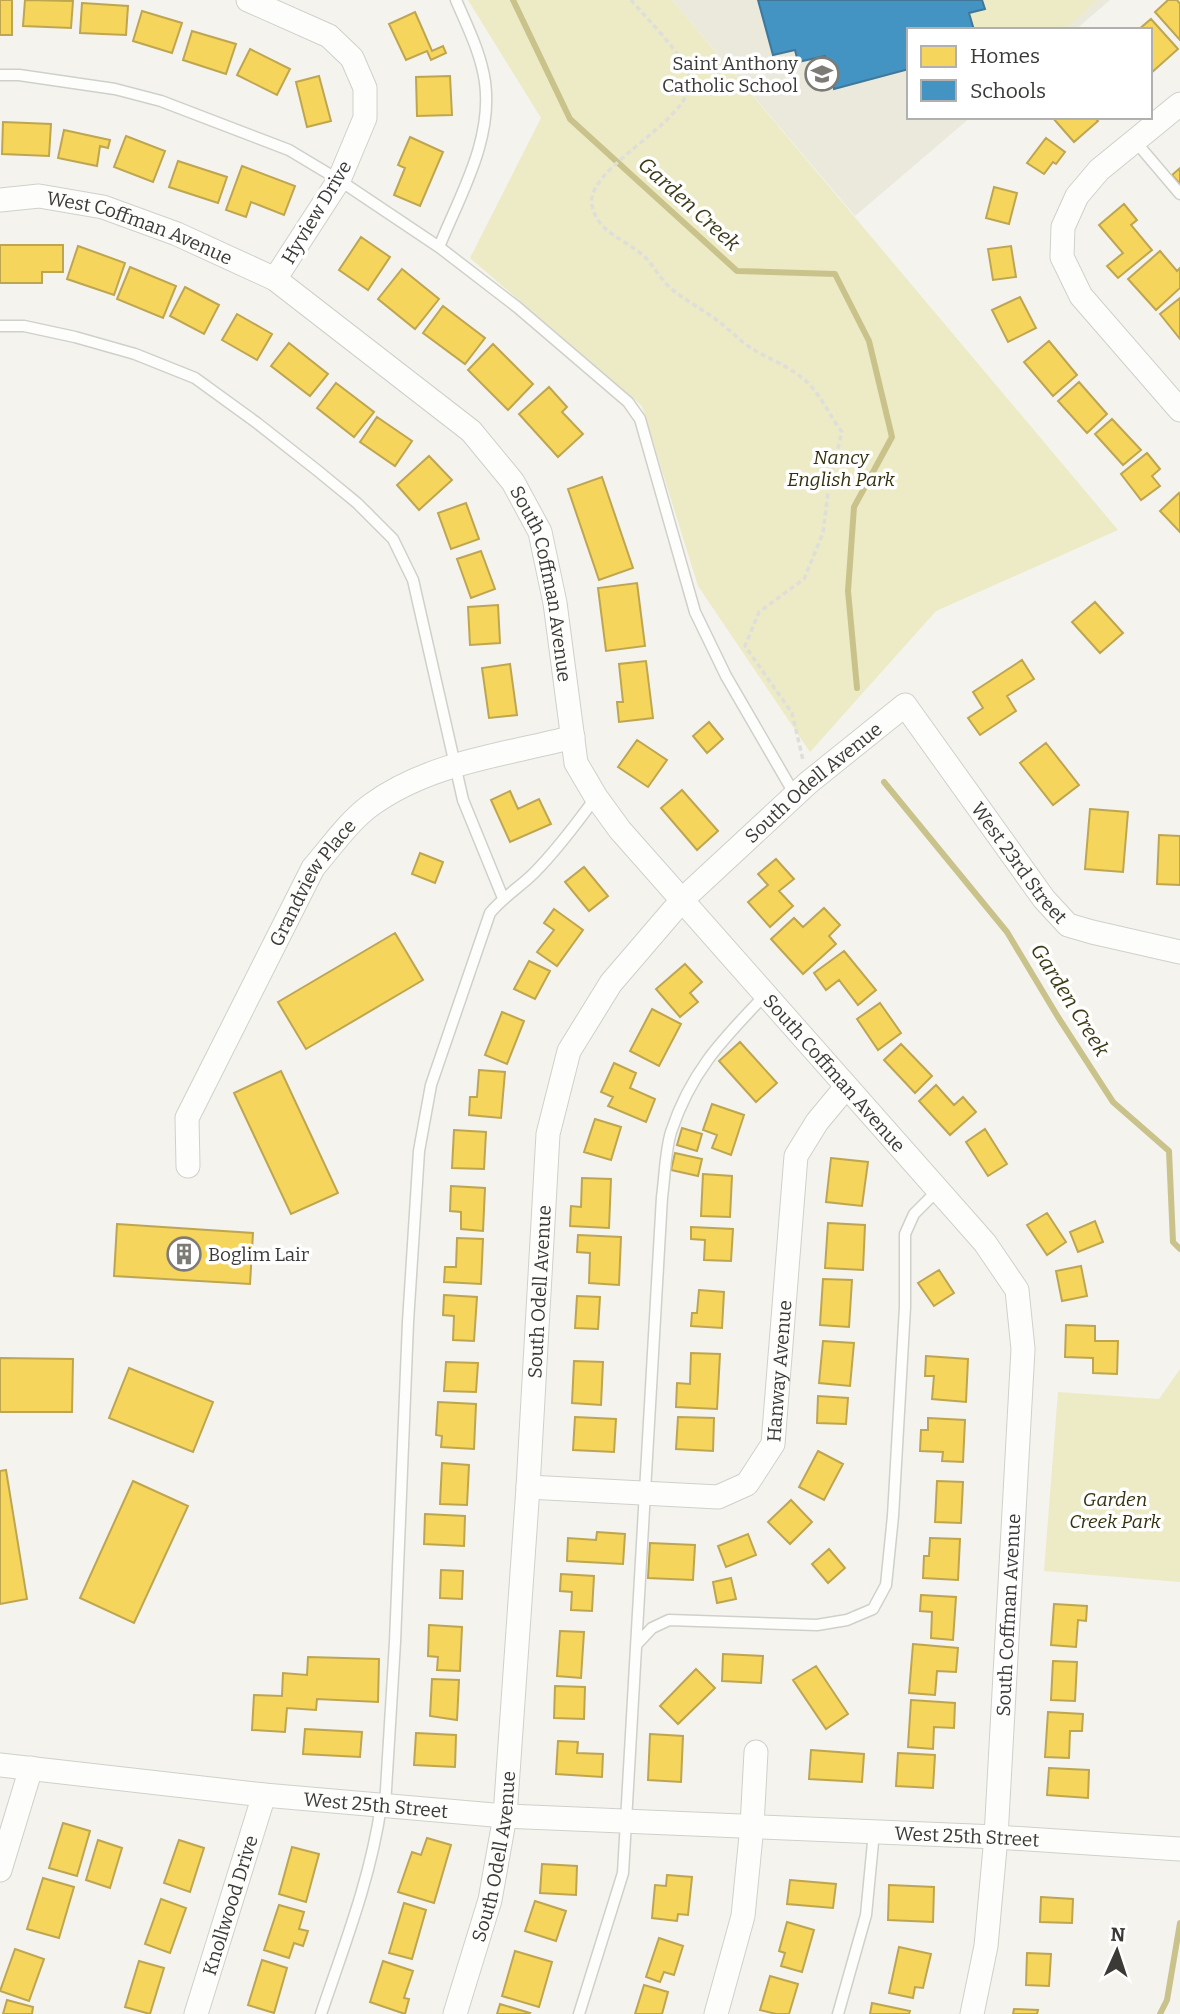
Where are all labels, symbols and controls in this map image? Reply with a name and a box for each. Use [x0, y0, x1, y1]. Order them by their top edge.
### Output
legend [907, 28, 1152, 119]
text: Homes [970, 43, 1040, 69]
place label: Saint Anthony Catholic School [662, 52, 799, 97]
school or university icon: Saint Anthony Catholic School [803, 55, 841, 93]
text: Schools [970, 78, 1046, 104]
water label: Garden Creek [633, 151, 746, 257]
street label: Hyview Drive [277, 156, 356, 268]
street label: West Coffman Avenue [45, 187, 236, 270]
park label: Nancy English Park [787, 446, 896, 491]
street label: South Coffman Avenue [505, 482, 576, 683]
street label: South Odell Avenue [740, 717, 887, 848]
street label: West 23rd Street [966, 798, 1072, 929]
street label: Grandview Place [264, 814, 361, 950]
water label: Garden Creek [1025, 939, 1115, 1062]
street label: South Coffman Avenue [758, 989, 910, 1157]
street label: South Odell Avenue [523, 1204, 556, 1379]
building icon: Boglim Lair [165, 1235, 203, 1273]
place label: Boglim Lair [208, 1243, 310, 1266]
street label: Hanway Avenue [762, 1299, 796, 1443]
park label: Garden Creek Park [1069, 1488, 1161, 1533]
street label: South Coffman Avenue [992, 1513, 1025, 1717]
street label: South Odell Avenue [467, 1770, 520, 1945]
street label: West 25th Street [303, 1788, 449, 1823]
street label: West 25th Street [894, 1822, 1040, 1852]
street label: Knollwood Drive [198, 1832, 263, 1978]
north arrow [1082, 1916, 1152, 1986]
text: N [1110, 1923, 1126, 1946]

